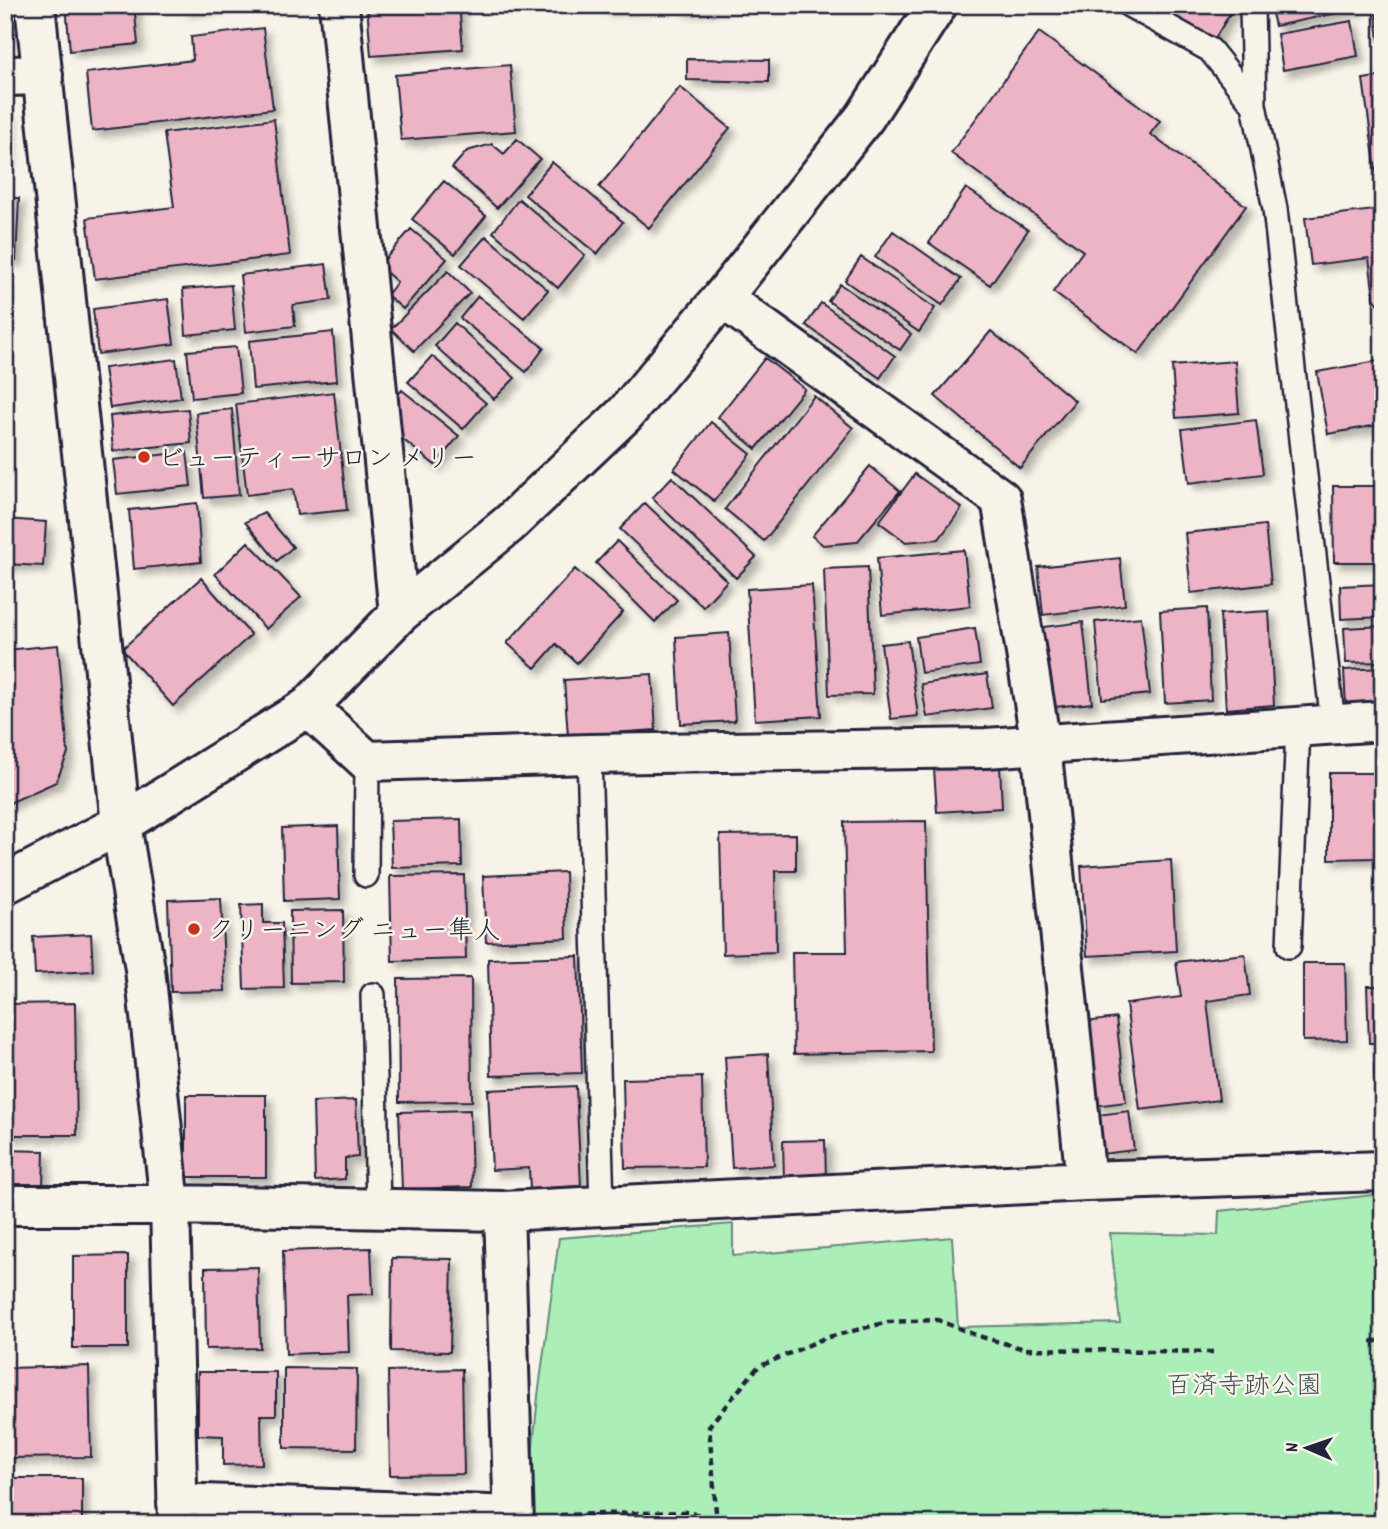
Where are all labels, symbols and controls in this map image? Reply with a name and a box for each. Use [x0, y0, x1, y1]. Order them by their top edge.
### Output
place label: ビューティーサロン メリー [158, 442, 477, 479]
marker: ビューティーサロン メリー [136, 449, 152, 465]
place label: クリーニング ニュー隼人 [208, 914, 500, 951]
marker: クリーニング ニュー隼人 [186, 921, 202, 937]
park label: 百済寺跡公園 [1166, 1369, 1322, 1406]
north arrow [1272, 1414, 1342, 1484]
text: N [1280, 1442, 1307, 1453]

